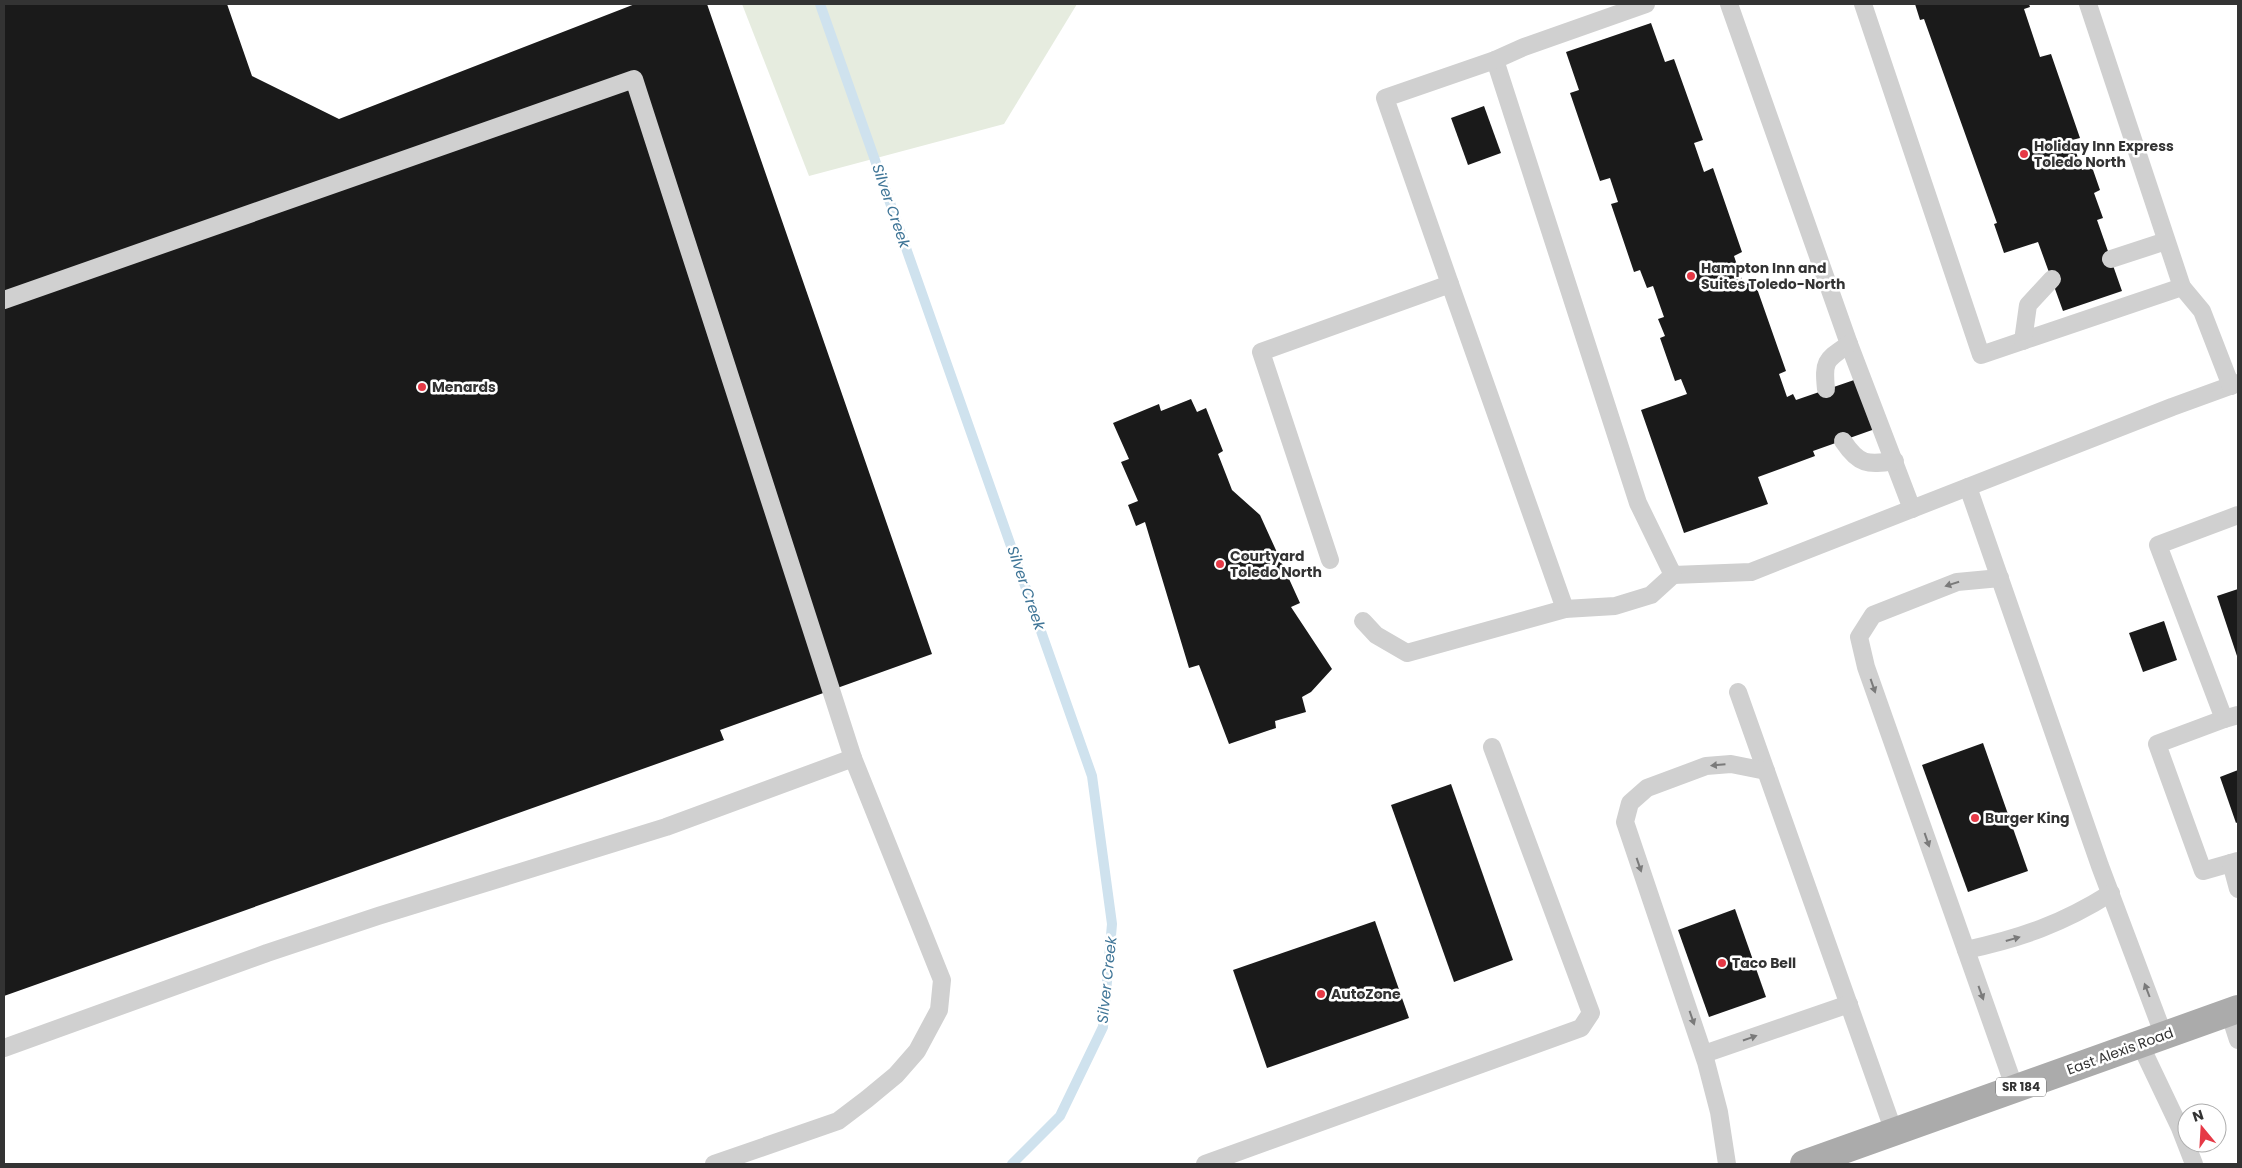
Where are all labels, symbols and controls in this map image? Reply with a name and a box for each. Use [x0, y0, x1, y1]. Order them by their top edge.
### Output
place label: Holiday Inn Express Toledo North [2034, 136, 2174, 172]
marker: Holiday Inn Express Toledo North [2018, 148, 2030, 160]
water label: Silver Creek [867, 161, 916, 252]
place label: Hampton Inn and Suites Toledo-North [1701, 258, 1845, 294]
marker: Hampton Inn and Suites Toledo-North [1685, 270, 1697, 282]
place label: Menards [432, 377, 496, 397]
marker: Menards [416, 381, 428, 393]
water label: Silver Creek [1002, 543, 1051, 634]
place label: Courtyard Toledo North [1230, 546, 1322, 582]
marker: Courtyard Toledo North [1214, 558, 1226, 570]
one-way arrow [1944, 581, 1959, 589]
one-way arrow [1870, 679, 1877, 694]
one-way arrow [1710, 762, 1726, 770]
place label: Burger King [1985, 808, 2070, 828]
marker: Burger King [1969, 812, 1981, 824]
one-way arrow [1924, 832, 1931, 847]
one-way arrow [1636, 857, 1643, 872]
water label: Silver Creek [1091, 934, 1122, 1025]
one-way arrow [2005, 935, 2021, 943]
place label: Taco Bell [1732, 953, 1796, 973]
marker: Taco Bell [1716, 957, 1728, 969]
one-way arrow [2143, 982, 2151, 997]
place label: AutoZone [1331, 984, 1401, 1004]
one-way arrow [1977, 986, 1985, 1001]
marker: AutoZone [1315, 988, 1327, 1000]
one-way arrow [1688, 1011, 1696, 1026]
street label: East Alexis Road [2064, 1022, 2176, 1080]
one-way arrow [1742, 1034, 1757, 1041]
road number: SR 184 [1996, 1078, 2046, 1096]
north arrow [2177, 1103, 2227, 1153]
text: N [2190, 1104, 2206, 1127]

